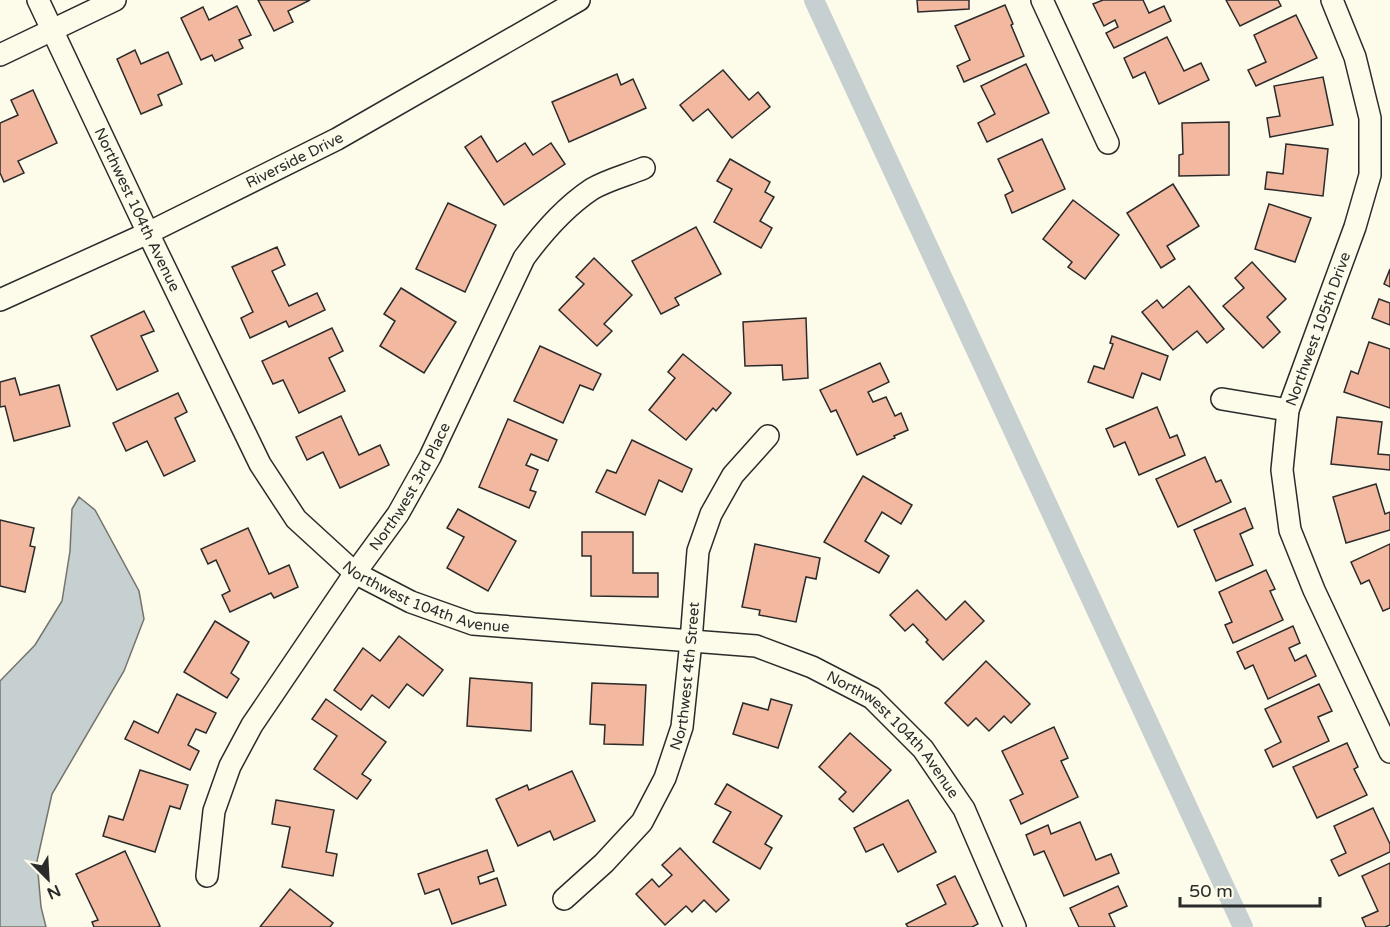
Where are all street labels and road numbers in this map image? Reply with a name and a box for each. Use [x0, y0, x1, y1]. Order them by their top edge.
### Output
street label: Northwest 104th Avenue [91, 125, 184, 295]
street label: Riverside Drive [243, 128, 346, 192]
street label: Northwest 105th Drive [1282, 250, 1354, 408]
street label: Northwest 3rd Place [365, 420, 454, 554]
street label: Northwest 104th Avenue [339, 557, 510, 636]
street label: Northwest 4th Street [666, 601, 703, 753]
street label: Northwest 104th Avenue [824, 667, 963, 801]

